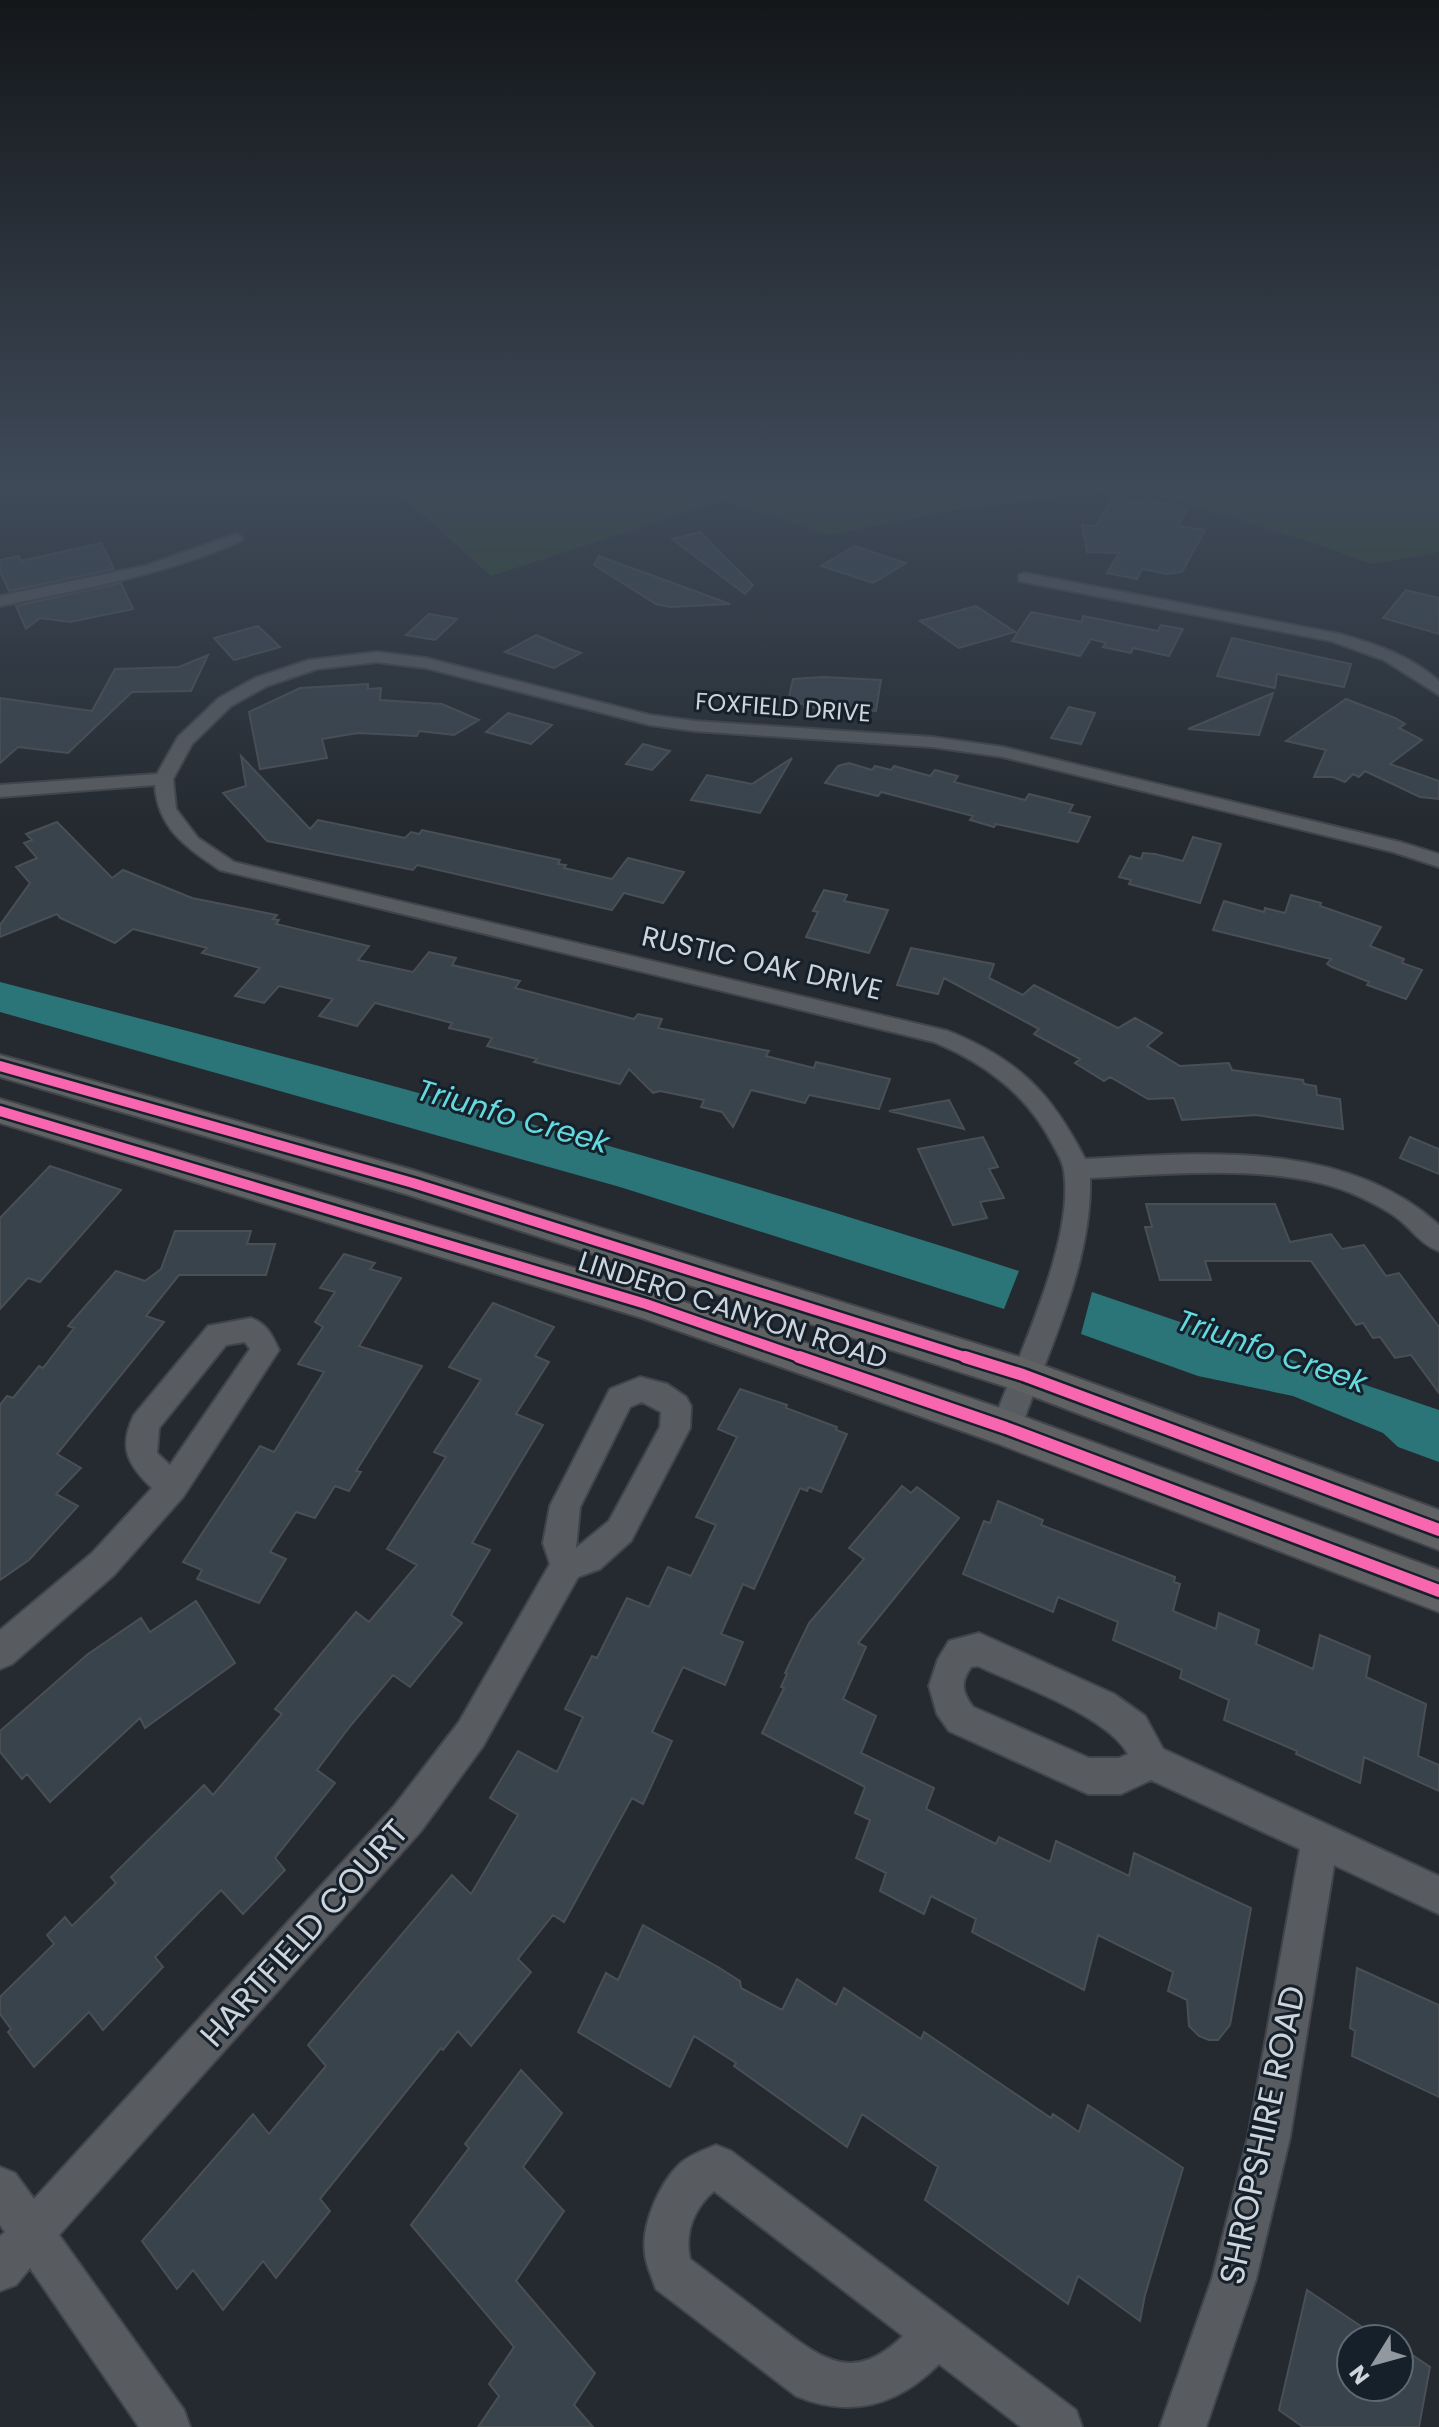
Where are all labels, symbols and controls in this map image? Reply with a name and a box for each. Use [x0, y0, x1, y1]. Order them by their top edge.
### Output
street label: FOXFIELD DRIVE [694, 684, 872, 730]
street label: RUSTIC OAK DRIVE [638, 916, 886, 1010]
water label: Triunfo Creek [412, 1068, 616, 1164]
street label: LINDERO CANYON ROAD [574, 1242, 892, 1378]
water label: Triunfo Creek [1171, 1298, 1374, 1404]
street label: HARTFIELD COURT [189, 1809, 419, 2057]
street label: SHROPSHIRE ROAD [1207, 1981, 1317, 2289]
north arrow [1335, 2323, 1415, 2403]
text: N [1342, 2359, 1377, 2391]

